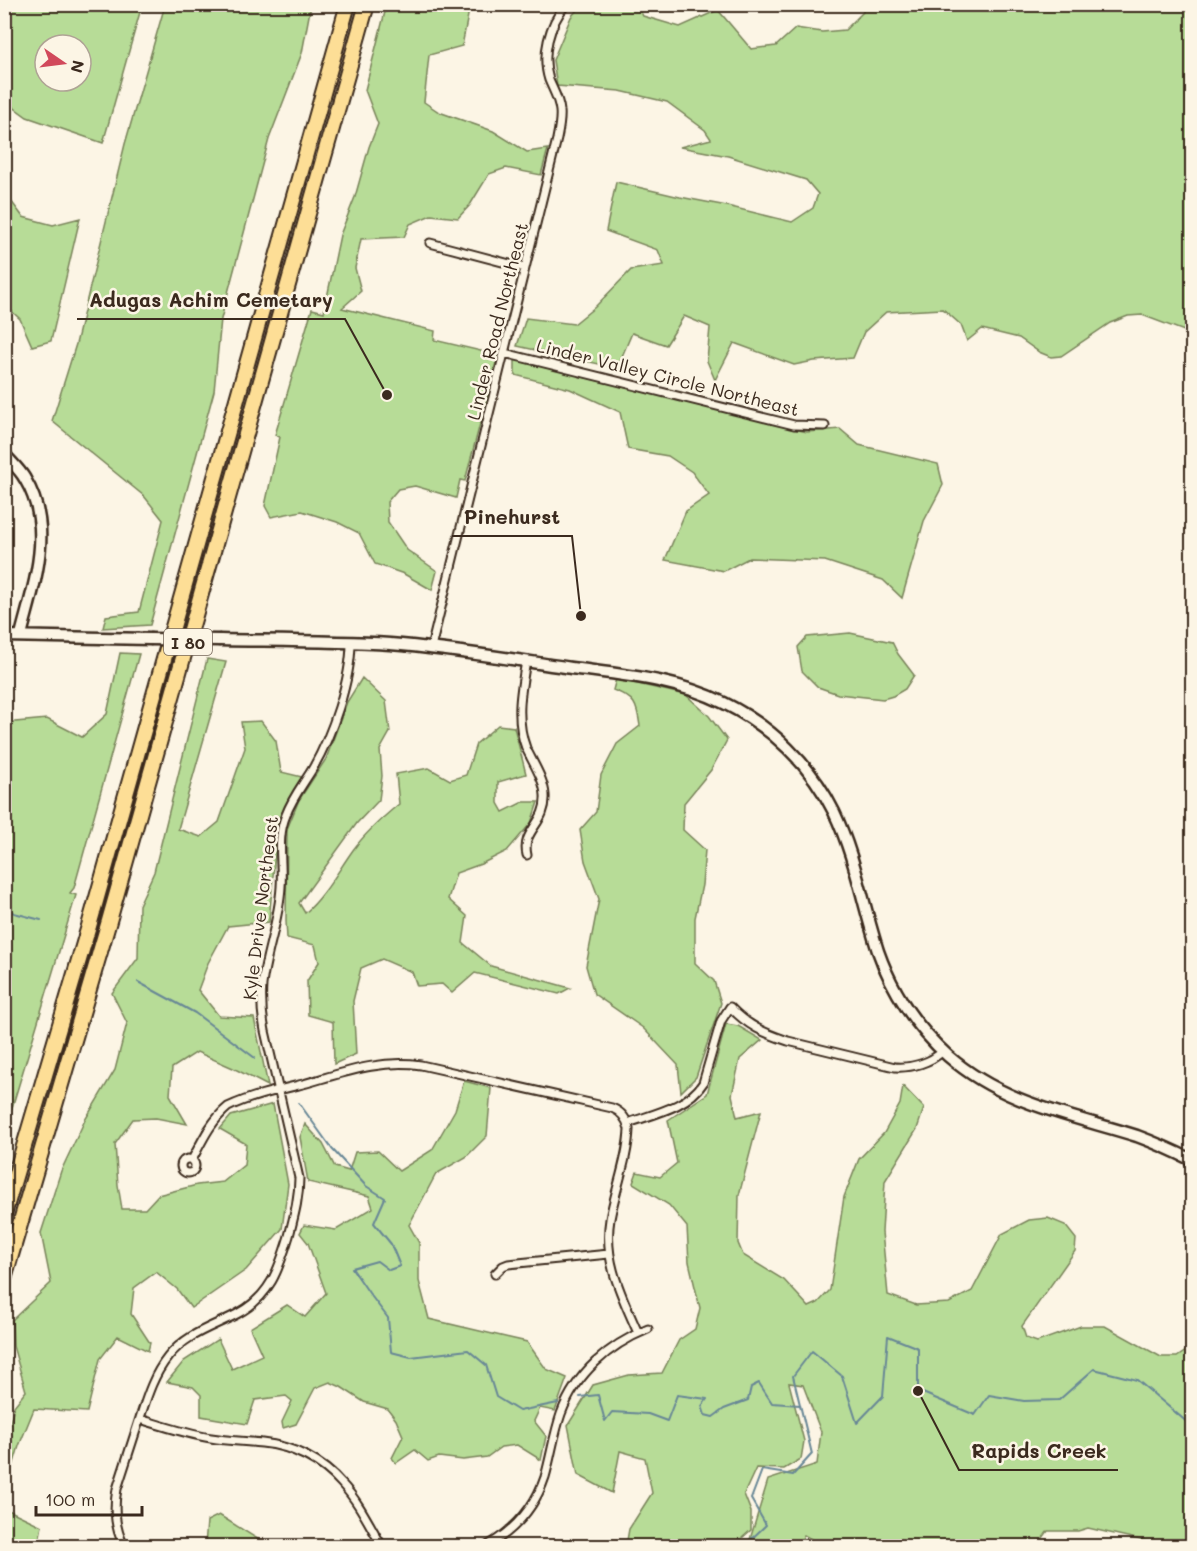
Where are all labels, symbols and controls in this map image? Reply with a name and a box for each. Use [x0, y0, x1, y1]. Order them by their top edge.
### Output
north arrow [33, 33, 93, 93]
text: N [66, 58, 90, 75]
street label: Linder Road Northeast [461, 220, 533, 422]
callout: Adugas Achim Cemetary [77, 281, 345, 319]
text: Adugas Achim Cemetary [89, 286, 333, 312]
street label: Linder Valley Circle Northeast [534, 333, 802, 421]
callout: Pinehurst [452, 498, 572, 536]
text: Pinehurst [464, 503, 560, 529]
road number: I 80 [164, 629, 212, 655]
street label: Kyle Drive Northeast [237, 815, 283, 1001]
callout: Rapids Creek [959, 1432, 1118, 1470]
text: Rapids Creek [971, 1437, 1107, 1463]
scale bar [36, 1479, 142, 1517]
text: 100 m [45, 1487, 95, 1511]

